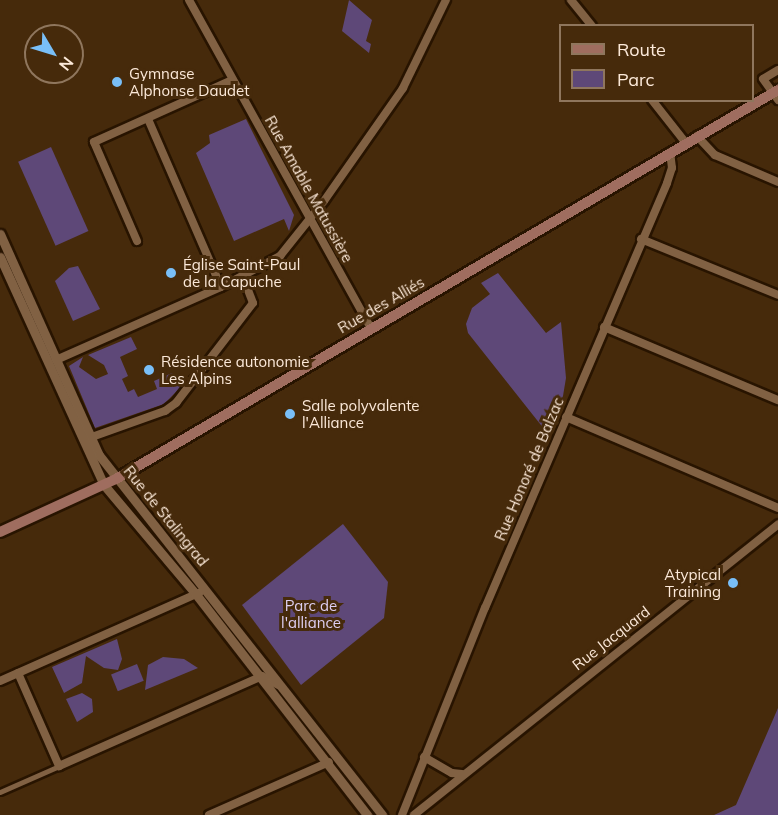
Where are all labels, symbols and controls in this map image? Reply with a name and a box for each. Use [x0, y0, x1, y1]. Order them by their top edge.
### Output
north arrow [24, 24, 84, 84]
legend [559, 24, 754, 102]
text: Route [617, 38, 666, 61]
text: N [55, 53, 78, 75]
place label: Gymnase Alphonse Daudet [129, 64, 250, 99]
text: Parc [617, 68, 654, 91]
marker: Gymnase Alphonse Daudet [110, 75, 124, 89]
street label: Rue Amable Matussière [261, 113, 357, 265]
place label: Église Saint-Paul de la Capuche [183, 255, 300, 290]
marker: Église Saint-Paul de la Capuche [164, 266, 178, 280]
street label: Rue des Alliés [335, 273, 427, 337]
place label: Résidence autonomie Les Alpins [161, 352, 309, 387]
marker: Résidence autonomie Les Alpins [142, 363, 156, 377]
street label: Rue Honoré de Balzac [491, 395, 567, 543]
place label: Salle polyvalente l'Alliance [302, 396, 420, 431]
marker: Salle polyvalente l'Alliance [283, 407, 297, 421]
street label: Rue de Stalingrad [120, 462, 212, 570]
place label: Atypical Training [664, 565, 721, 600]
marker: Atypical Training [726, 576, 740, 590]
park label: Parc de l'alliance [281, 596, 341, 631]
street label: Rue Jacquard [569, 602, 653, 674]

